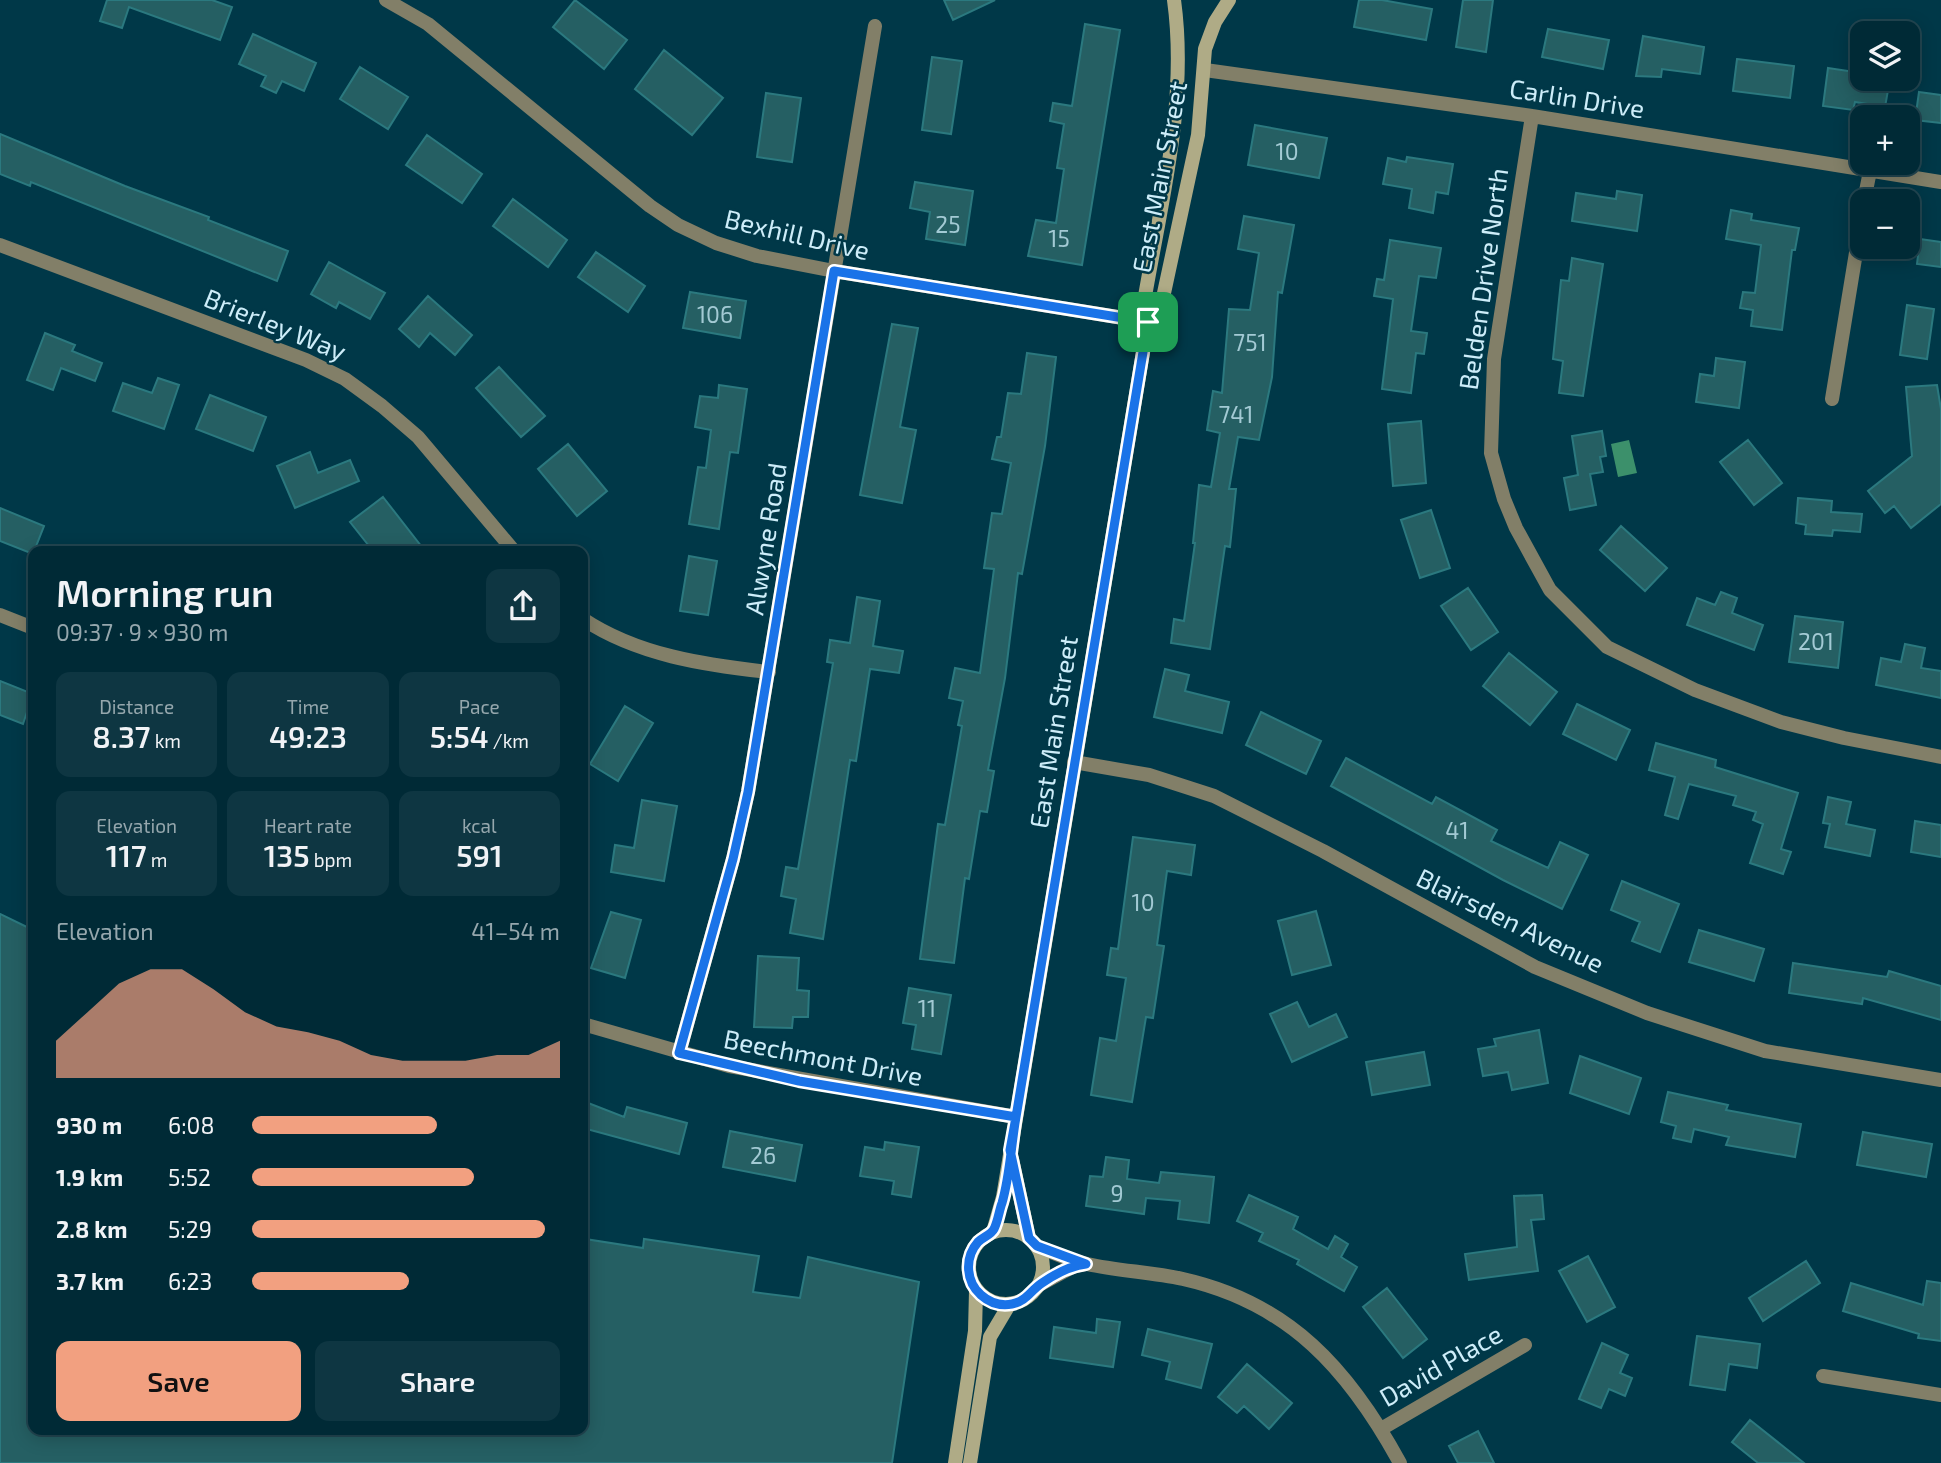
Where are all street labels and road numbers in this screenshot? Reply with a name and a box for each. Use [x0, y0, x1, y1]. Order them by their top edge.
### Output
street label: Carlin Drive [1507, 72, 1647, 123]
street label: East Main Street [1125, 78, 1192, 275]
street label: Belden Drive North [1452, 166, 1513, 392]
street label: Bexhill Drive [722, 202, 873, 265]
street label: Brierley Way [200, 281, 351, 366]
street label: Alwyne Road [737, 461, 792, 617]
street label: East Main Street [1022, 633, 1083, 830]
street label: Blairsden Avenue [1412, 861, 1609, 978]
street label: Beechmont Drive [721, 1022, 925, 1091]
street label: David Place [1373, 1317, 1507, 1412]

